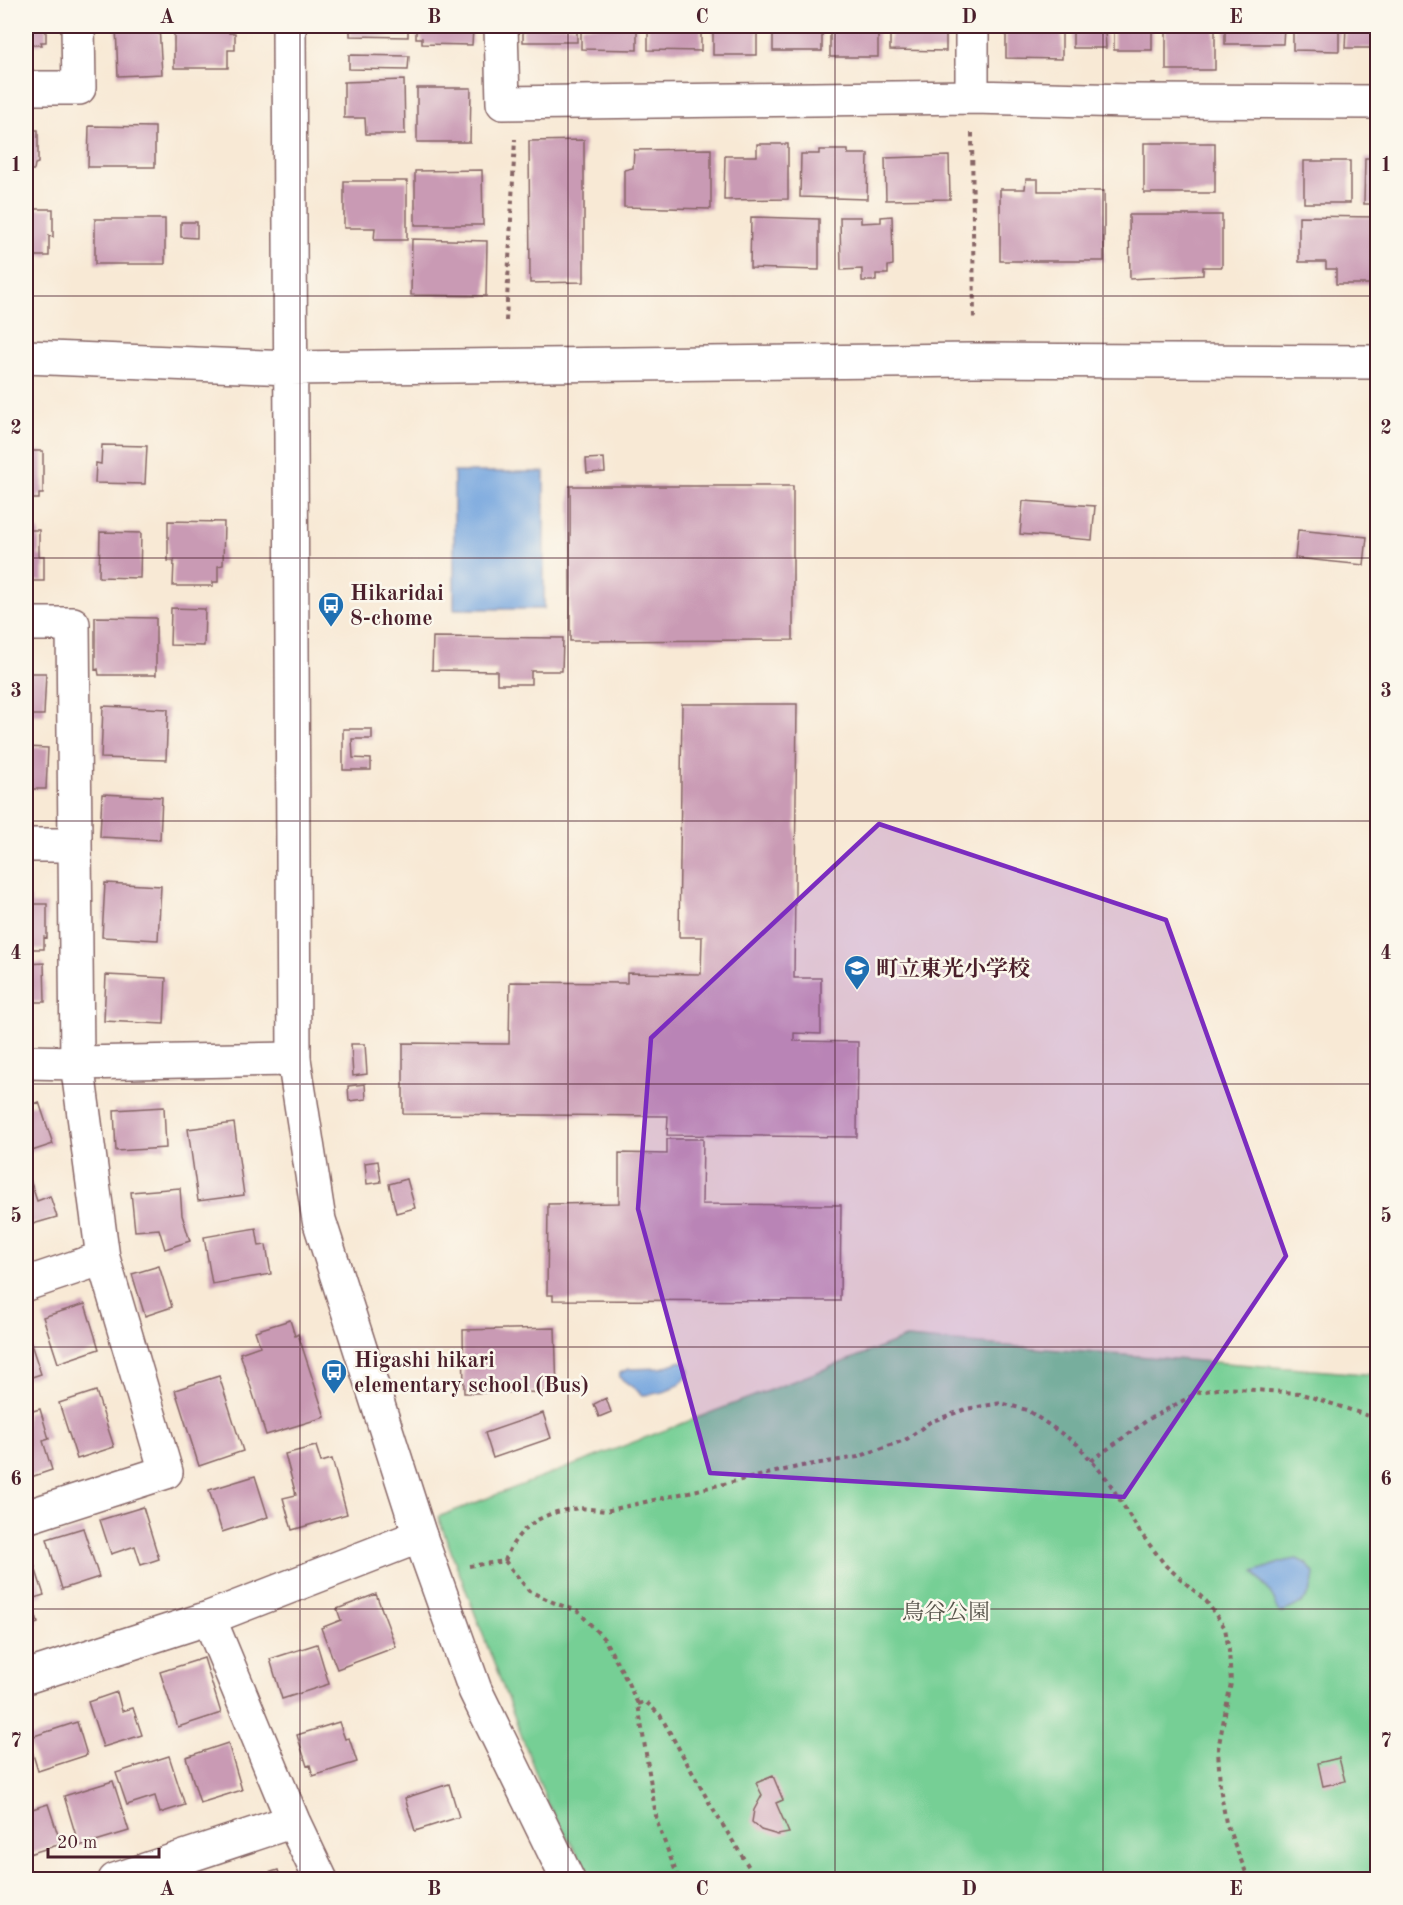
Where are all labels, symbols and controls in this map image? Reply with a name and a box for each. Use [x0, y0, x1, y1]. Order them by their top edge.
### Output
text: A [159, 8, 175, 28]
text: B [427, 8, 441, 28]
text: C [695, 8, 709, 28]
text: D [961, 8, 977, 28]
text: E [1229, 8, 1243, 28]
text: 1 [10, 156, 22, 176]
text: 1 [1380, 156, 1392, 176]
text: 2 [10, 419, 22, 439]
text: 2 [1380, 419, 1392, 439]
place label: Hikaridai 8-chome [350, 583, 444, 630]
bus stop icon: Hikaridai 8-chome [316, 590, 346, 628]
text: 3 [10, 682, 22, 702]
text: 3 [1380, 682, 1392, 702]
text: 4 [10, 944, 22, 964]
text: 4 [1380, 944, 1392, 964]
school or university icon: 町立東光小学校 [842, 953, 872, 991]
place label: 町立東光小学校 [876, 957, 1030, 981]
text: 5 [10, 1206, 22, 1227]
text: 5 [1380, 1206, 1392, 1227]
place label: Higashi hikari elementary school (Bus) [354, 1350, 589, 1397]
bus stop icon: Higashi hikari elementary school (Bus) [319, 1357, 349, 1395]
text: 6 [10, 1470, 22, 1490]
text: 6 [1380, 1470, 1392, 1490]
park label: 鳥谷公園 [902, 1600, 990, 1624]
text: 7 [10, 1732, 22, 1752]
text: 7 [1380, 1732, 1392, 1752]
scale bar [48, 1821, 159, 1859]
text: 20 m [57, 1834, 97, 1852]
text: A [159, 1880, 175, 1900]
text: B [427, 1880, 441, 1900]
text: C [695, 1880, 709, 1900]
text: D [961, 1880, 977, 1900]
text: E [1229, 1880, 1243, 1900]

